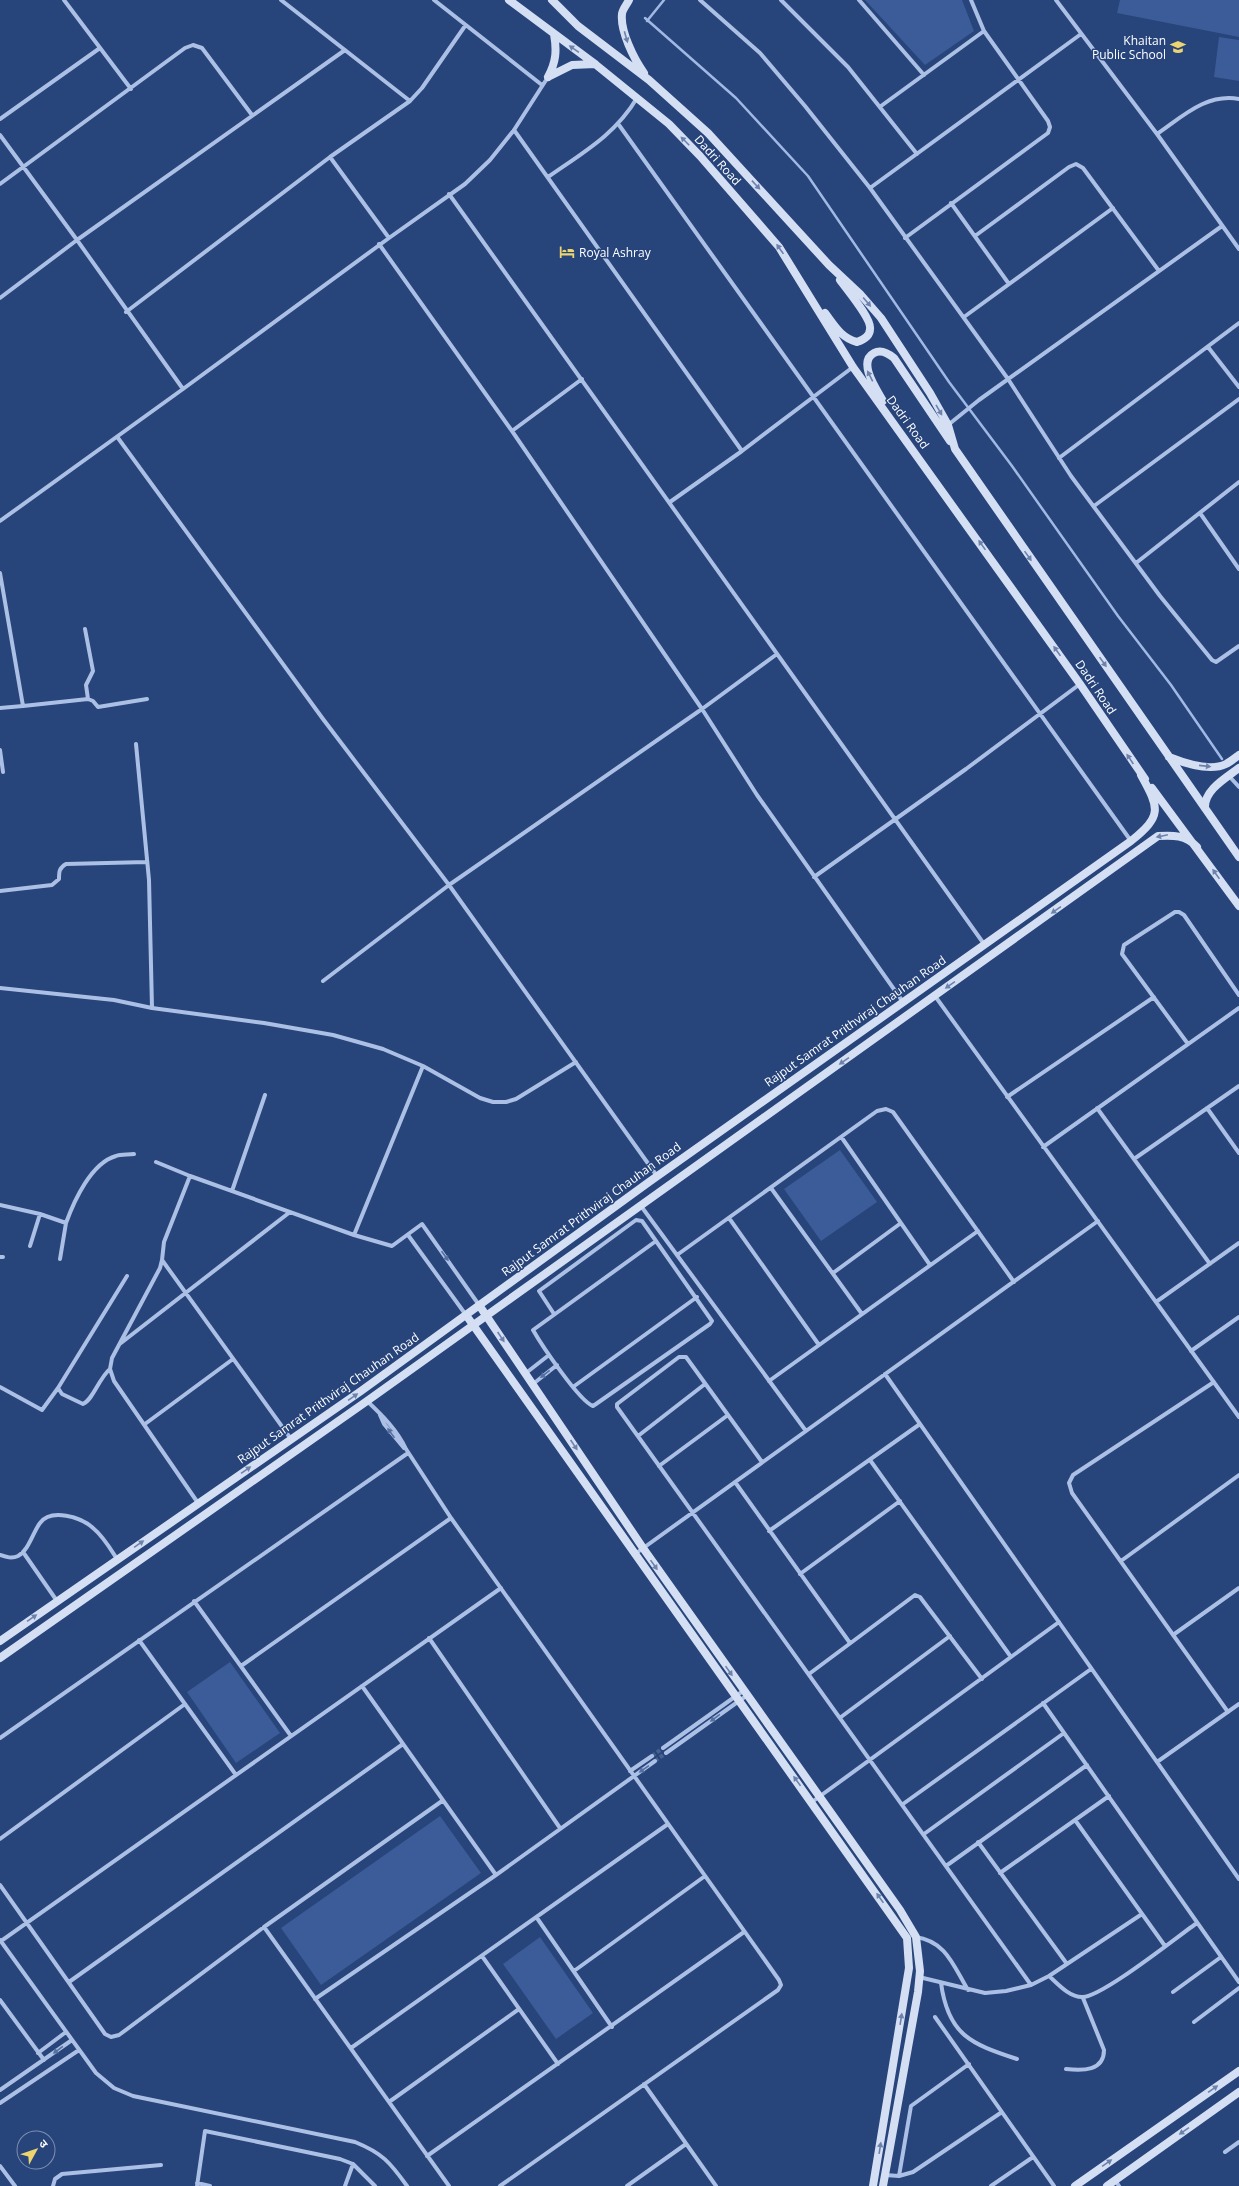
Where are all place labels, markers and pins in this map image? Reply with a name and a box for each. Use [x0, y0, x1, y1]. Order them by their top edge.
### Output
place label: Khaitan Public School [1092, 32, 1166, 63]
school or university icon: Khaitan Public School [1169, 38, 1187, 56]
hotel icon: Royal Ashray [558, 243, 576, 261]
place label: Royal Ashray [579, 244, 652, 261]

